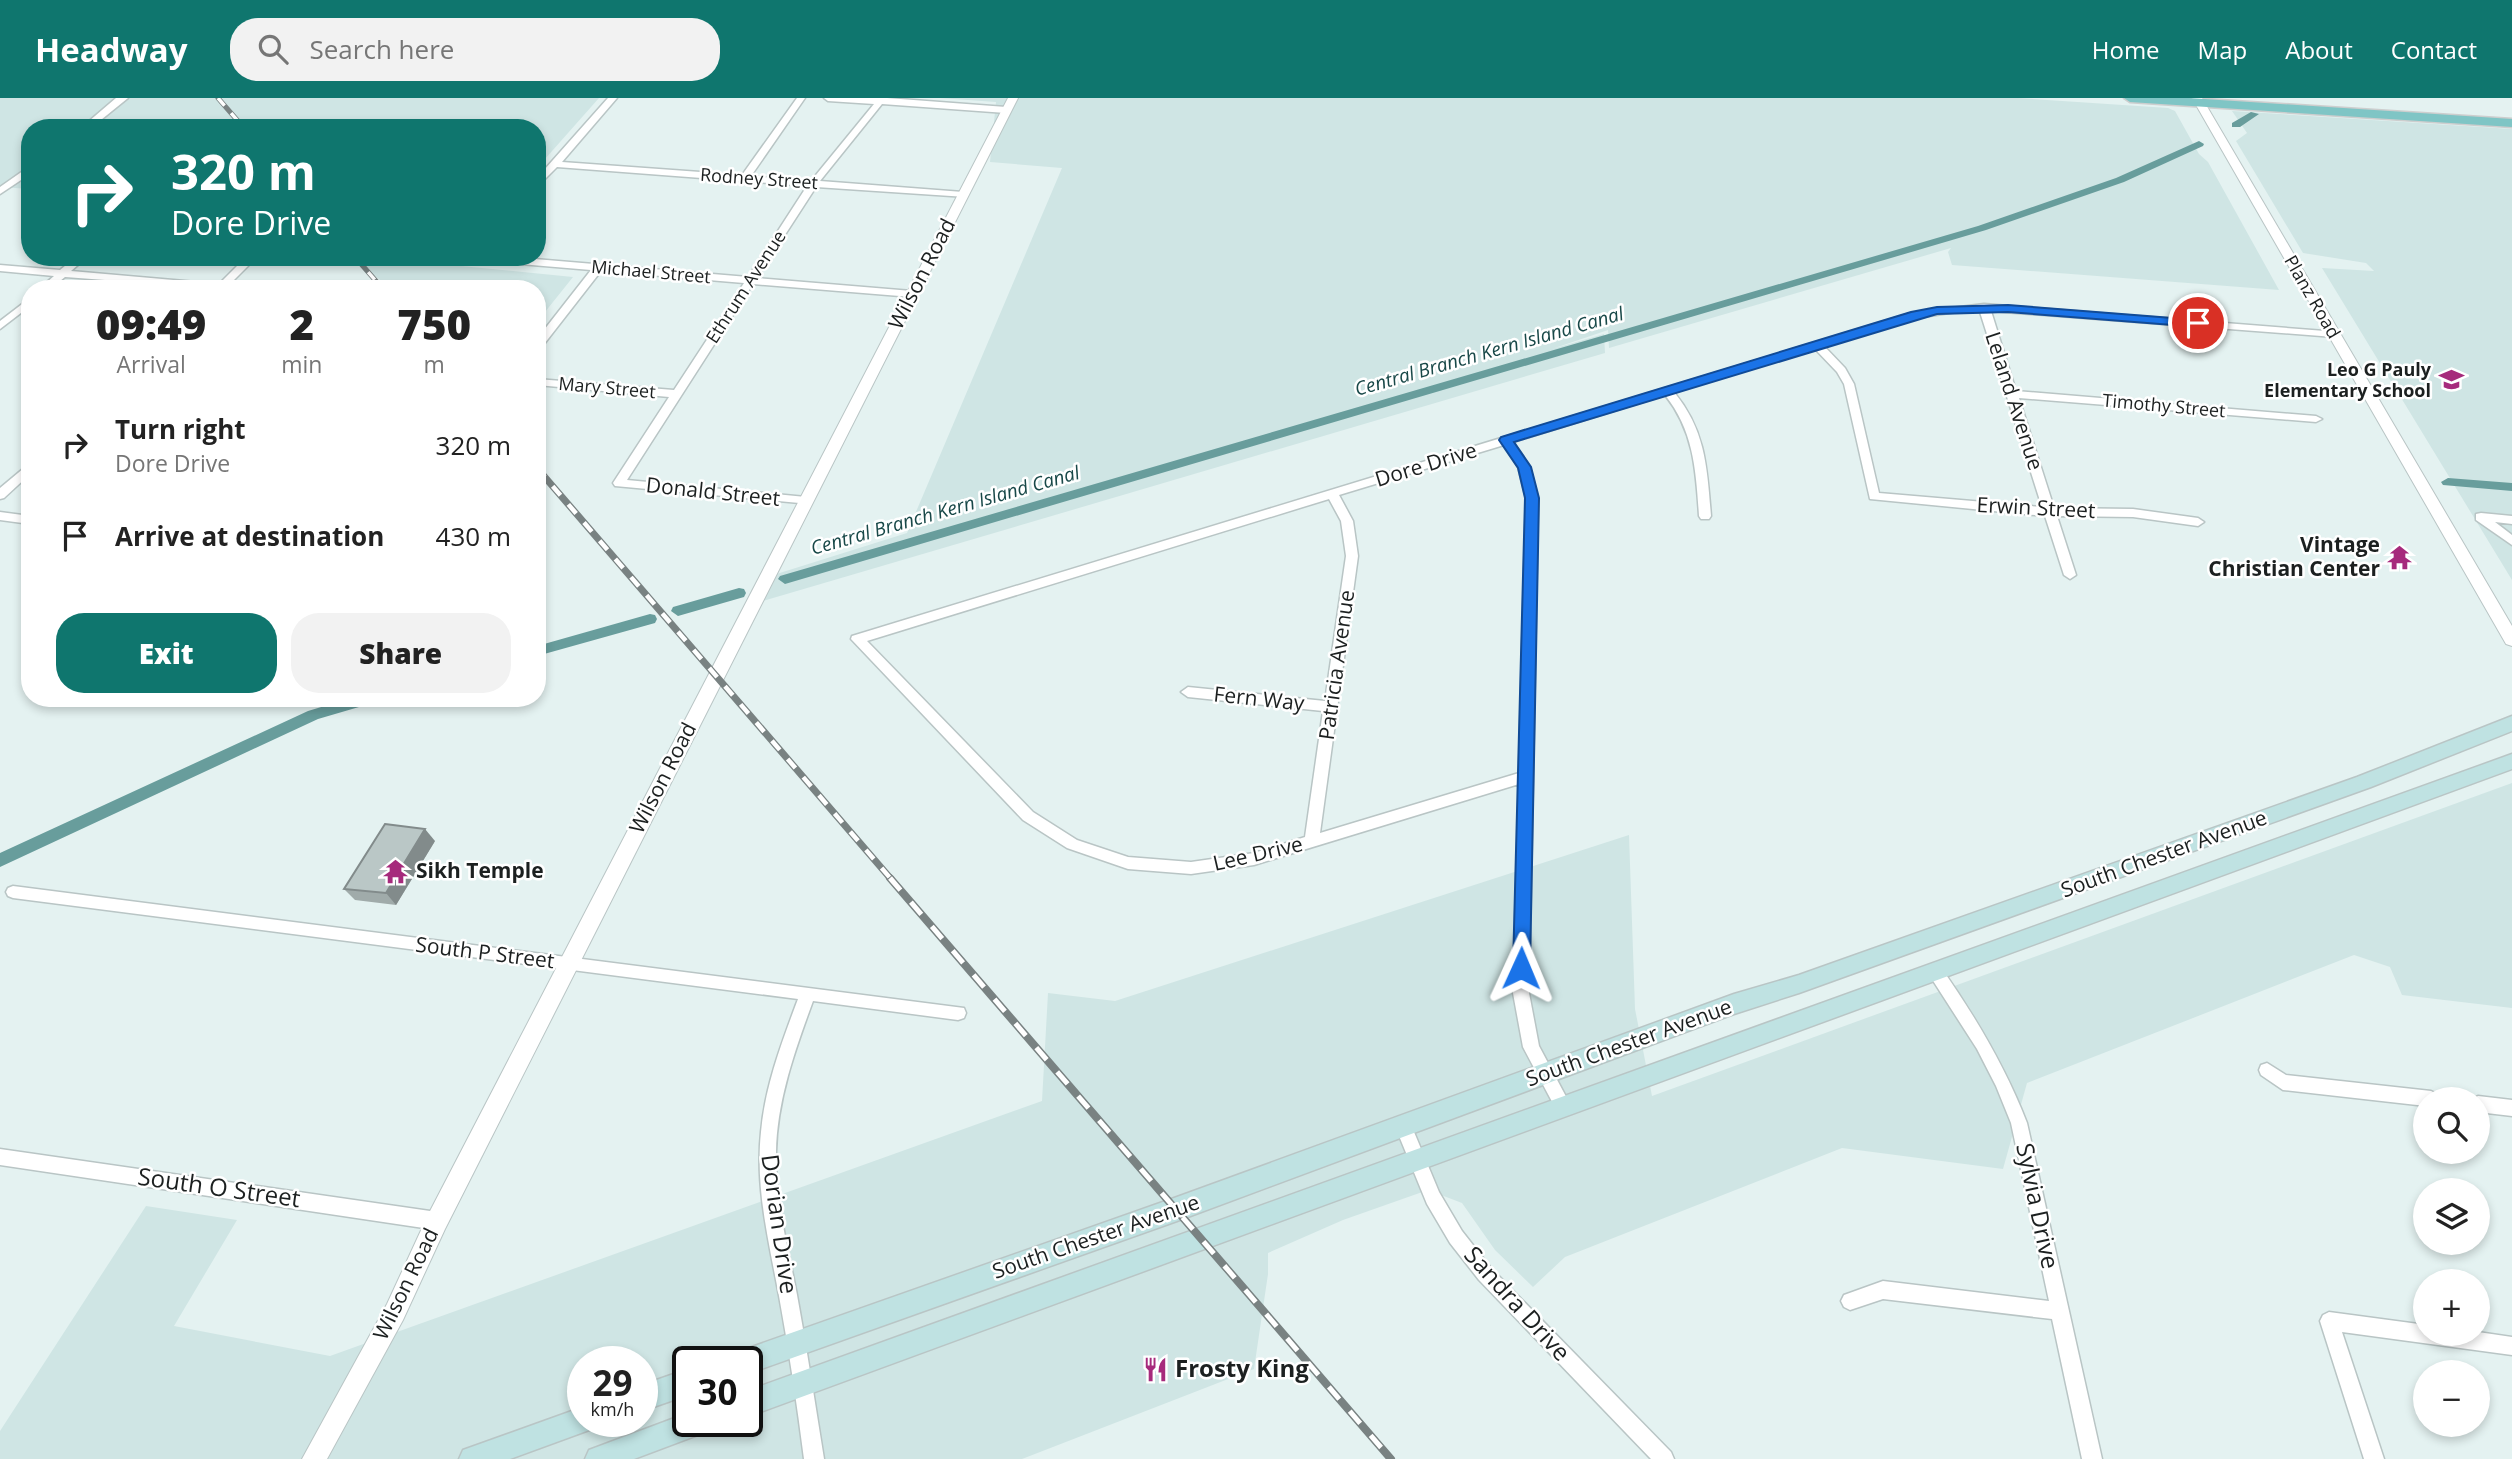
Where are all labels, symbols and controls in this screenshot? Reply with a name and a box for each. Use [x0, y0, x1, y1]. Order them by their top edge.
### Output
search box [230, 18, 720, 81]
text: Headway [35, 27, 188, 72]
icon: search [254, 30, 292, 68]
text: Search here [310, 31, 454, 67]
text: Home [2092, 33, 2160, 66]
text: Map [2198, 33, 2247, 66]
text: About [2285, 33, 2353, 66]
text: Contact [2391, 33, 2477, 66]
text: 320 m [171, 138, 316, 204]
icon: right [56, 147, 147, 238]
street label: Rodney Street [699, 162, 819, 194]
text: Dore Drive [171, 201, 331, 244]
street label: Wilson Road [881, 213, 961, 334]
street label: Ethrum Avenue [700, 225, 791, 347]
street label: Planz Road [2279, 250, 2346, 343]
street label: Michael Street [590, 254, 712, 288]
pin [2168, 293, 2228, 353]
text: 09:49 [96, 295, 206, 352]
text: 2 [290, 295, 314, 352]
text: 750 [397, 295, 471, 352]
water label: Central Branch Kern Island Canal [1352, 300, 1628, 402]
icon: arrive [2179, 304, 2217, 342]
street label: Leland Avenue [1979, 328, 2051, 474]
text: Arrival [117, 348, 186, 380]
text: min [281, 348, 322, 380]
text: m [424, 348, 445, 380]
place label: Leo G Pauly Elementary School [2264, 357, 2432, 402]
school or university icon: Leo G Pauly Elementary School [2437, 366, 2465, 394]
street label: Mary Street [557, 371, 657, 403]
street label: Timothy Street [2102, 388, 2227, 422]
text: Turn right [115, 411, 246, 447]
icon: right [56, 426, 94, 464]
text: 320 m [436, 427, 511, 463]
street label: Dore Drive [1371, 435, 1480, 493]
text: Dore Drive [115, 447, 230, 479]
water label: Central Branch Kern Island Canal [808, 459, 1084, 561]
street label: Donald Street [645, 470, 782, 512]
street label: Erwin Street [1976, 490, 2096, 524]
icon: arrive [56, 517, 94, 555]
text: Arrive at destination [115, 518, 384, 554]
text: 430 m [436, 518, 511, 554]
place label: Vintage Christian Center [2208, 530, 2380, 582]
temple icon: Vintage Christian Center [2386, 543, 2414, 571]
street label: Patricia Avenue [1312, 588, 1360, 742]
button: Exit [56, 613, 277, 693]
button: Share [291, 613, 511, 693]
street label: Fern Way [1212, 679, 1306, 717]
street label: Wilson Road [622, 717, 702, 838]
street label: South Chester Avenue [2057, 803, 2270, 903]
street label: Lee Drive [1210, 829, 1305, 877]
place label: Sikh Temple [416, 856, 544, 884]
temple icon: Sikh Temple [382, 857, 410, 885]
street label: South P Street [414, 930, 556, 974]
position arrow [1484, 931, 1558, 1005]
street label: South Chester Avenue [1522, 992, 1735, 1092]
map controls [2413, 1087, 2490, 1437]
button: search [2413, 1087, 2490, 1164]
street label: Sylvia Drive [2009, 1140, 2068, 1272]
street label: Dorian Drive [754, 1152, 807, 1296]
street label: South O Street [136, 1159, 303, 1214]
button: layers [2413, 1178, 2490, 1255]
street label: South Chester Avenue [988, 1187, 1203, 1285]
street label: Wilson Road [366, 1223, 444, 1344]
street label: Sandra Drive [1458, 1238, 1579, 1368]
button: + [2413, 1269, 2490, 1346]
speed limit sign: 30 [672, 1346, 763, 1437]
place label: Frosty King [1175, 1351, 1309, 1384]
restaurant icon: Frosty King [1141, 1355, 1169, 1383]
text: 29 [592, 1359, 633, 1406]
button: − [2413, 1360, 2490, 1437]
text: km/h [591, 1397, 634, 1421]

